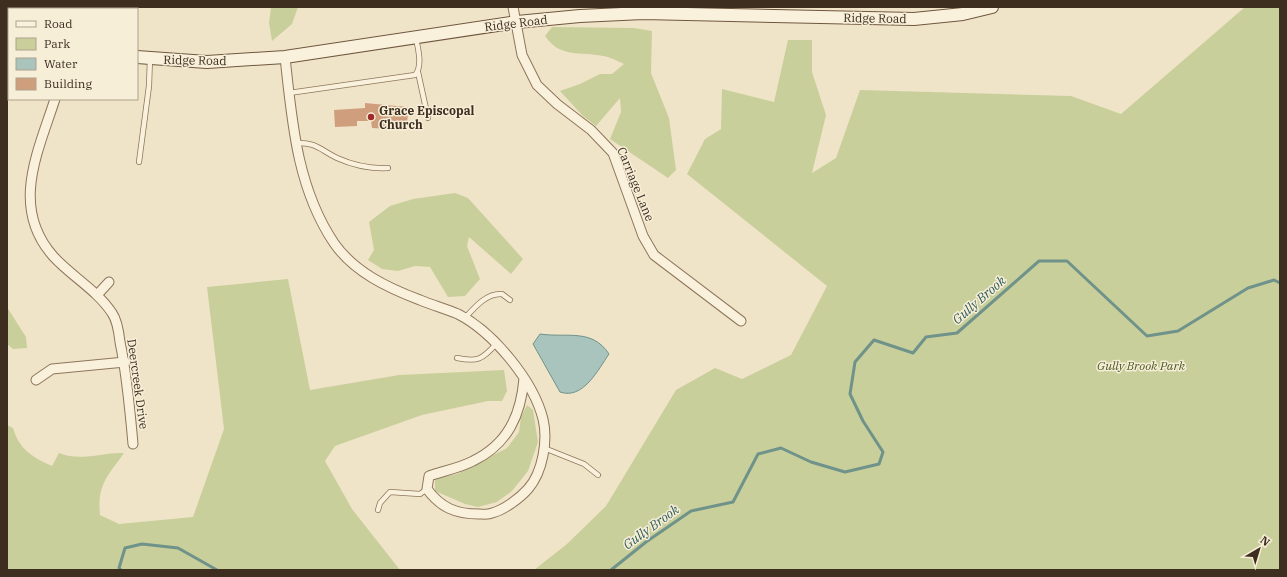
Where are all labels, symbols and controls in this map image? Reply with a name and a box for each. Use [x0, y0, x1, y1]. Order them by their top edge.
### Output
legend [8, 8, 138, 100]
street label: Ridge Road [843, 10, 907, 26]
street label: Ridge Road [484, 12, 548, 34]
text: Road [44, 16, 73, 31]
text: Park [44, 36, 70, 51]
street label: Ridge Road [163, 52, 227, 68]
text: Water [44, 56, 78, 71]
text: Building [44, 76, 92, 91]
place label: Grace Episcopal Church [379, 103, 475, 132]
marker: Grace Episcopal Church [366, 112, 376, 122]
street label: Carriage Lane [614, 145, 658, 223]
water label: Gully Brook [949, 272, 1009, 328]
street label: Deercreek Drive [124, 338, 152, 430]
park label: Gully Brook Park [1097, 358, 1186, 373]
water label: Gully Brook [620, 501, 683, 553]
north arrow [1239, 529, 1279, 569]
text: N [1257, 533, 1273, 549]

